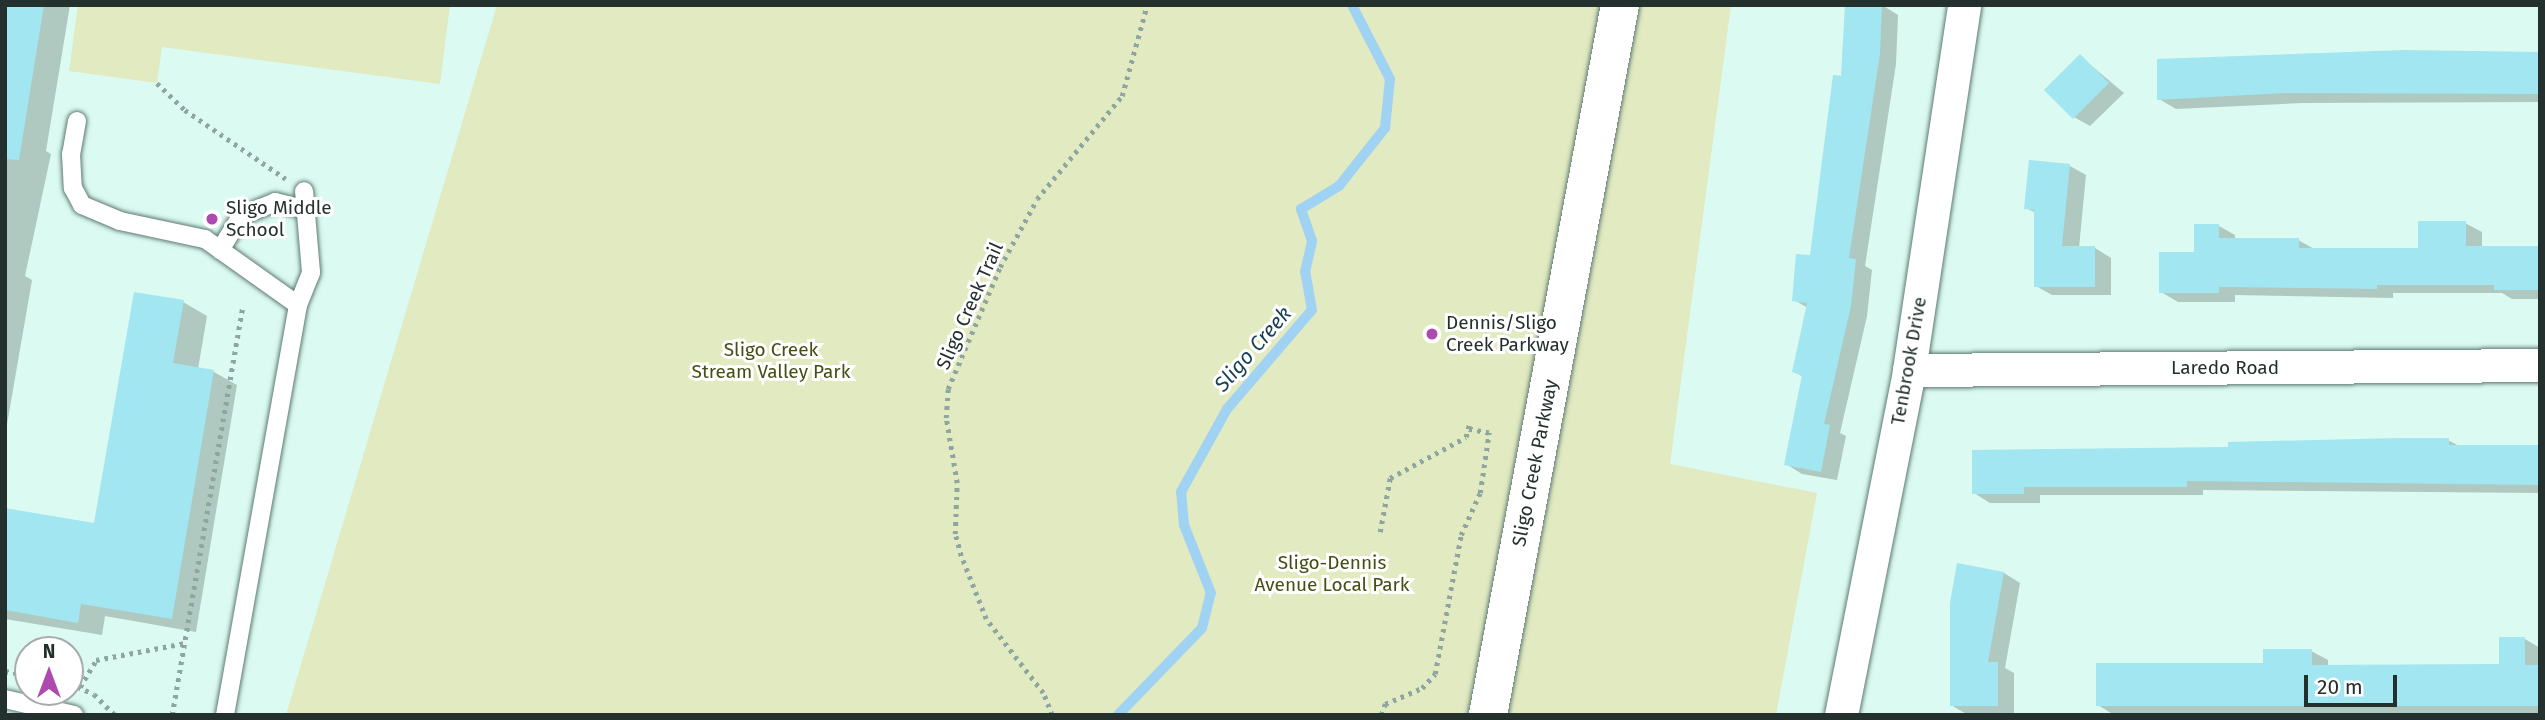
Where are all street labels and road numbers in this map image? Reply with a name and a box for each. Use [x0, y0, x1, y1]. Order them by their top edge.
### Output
street label: Sligo Creek Trail [932, 239, 1008, 373]
street label: Tenbrook Drive [1887, 295, 1931, 427]
street label: Laredo Road [2171, 357, 2279, 379]
street label: Sligo Creek Parkway [1508, 378, 1562, 548]

